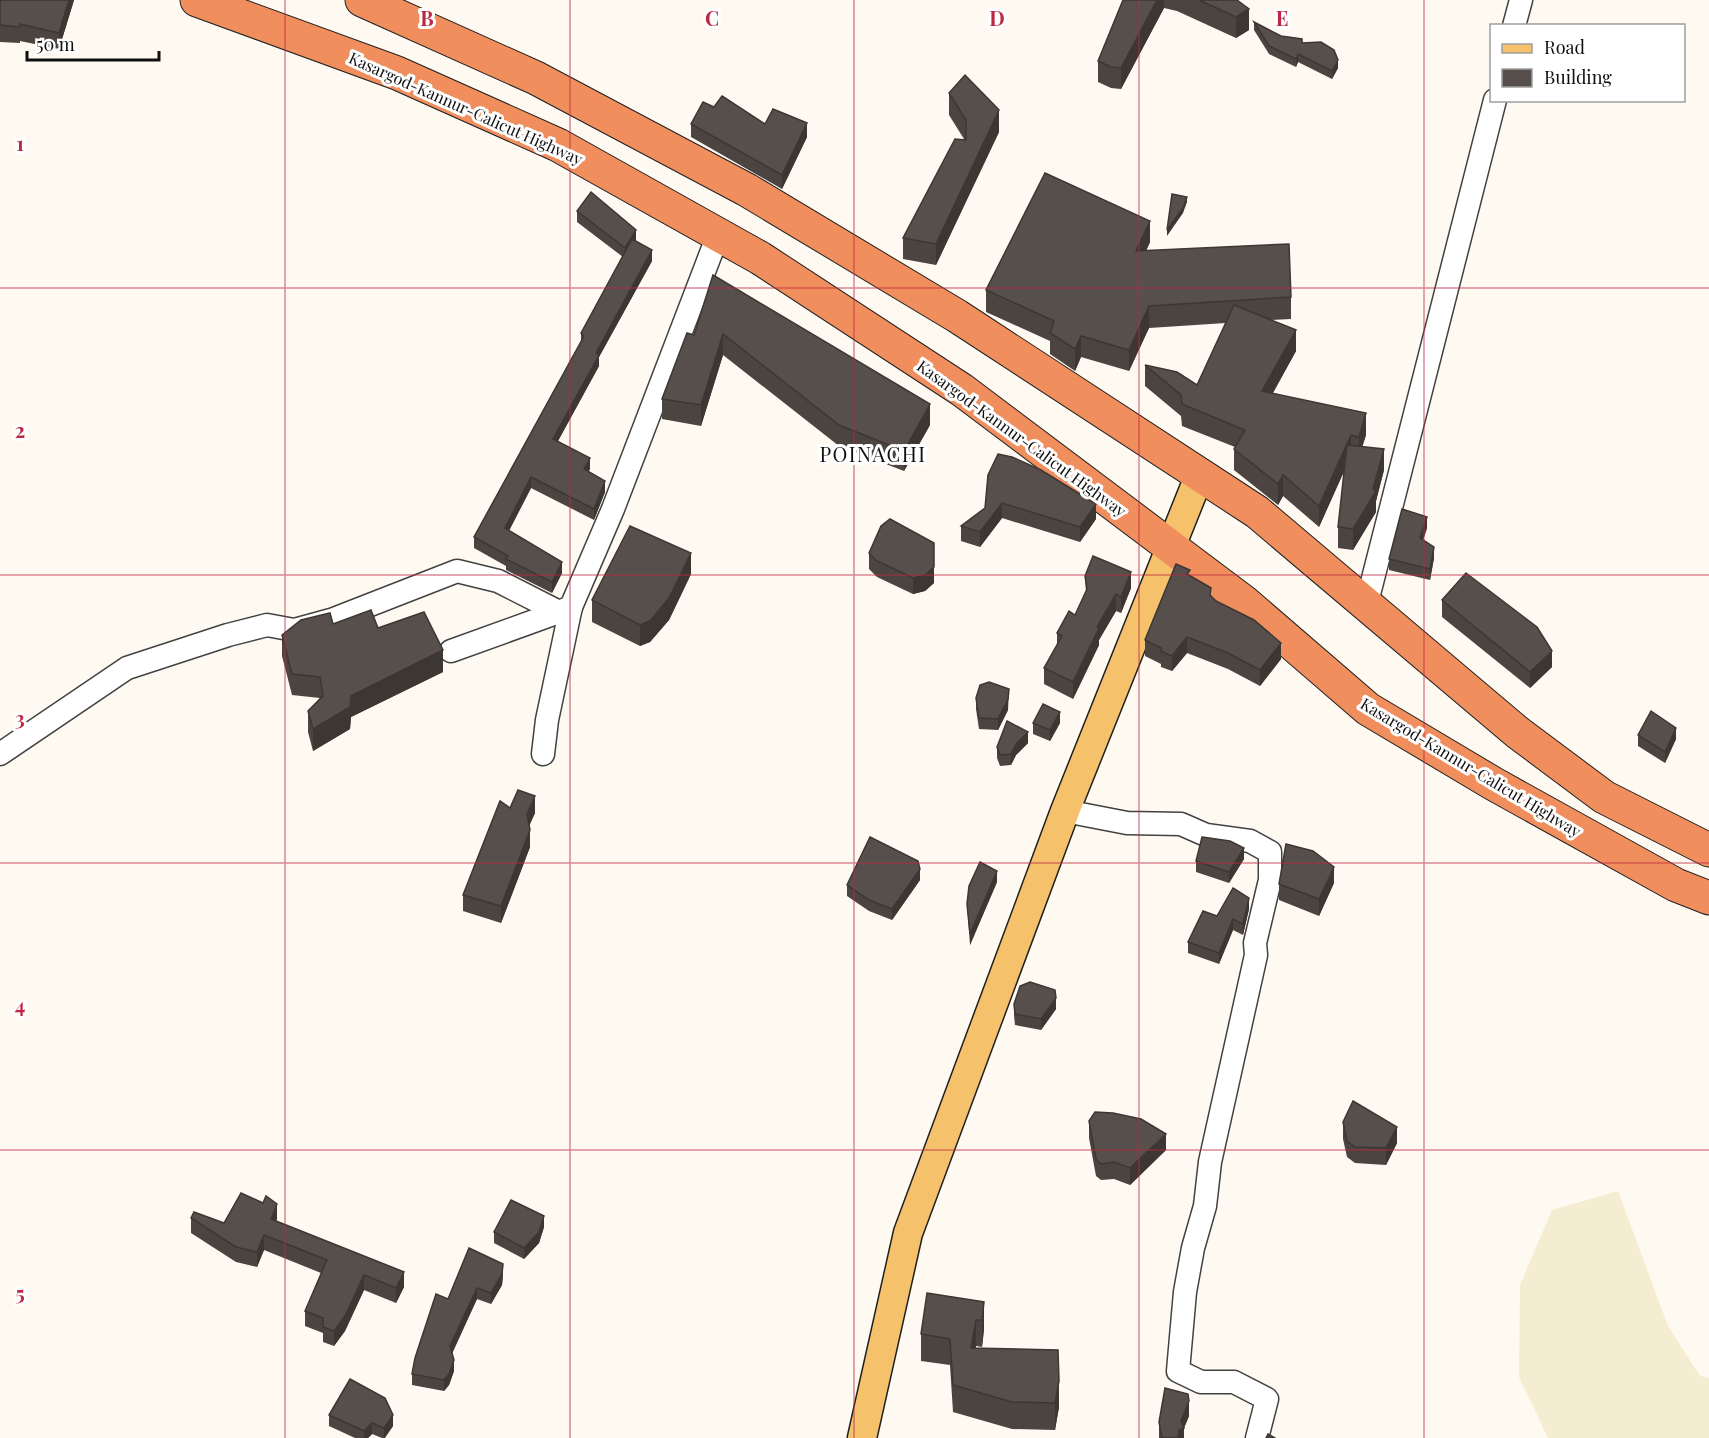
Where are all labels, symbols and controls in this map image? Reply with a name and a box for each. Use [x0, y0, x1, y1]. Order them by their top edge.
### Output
text: B [420, 4, 434, 31]
text: C [705, 4, 719, 31]
text: D [989, 4, 1005, 31]
text: E [1276, 4, 1288, 31]
scale bar [27, 24, 159, 62]
legend [1490, 24, 1685, 102]
text: 50 m [36, 32, 75, 56]
text: Road [1544, 35, 1585, 59]
street label: Kasargod-Kannur-Calicut Highway [346, 47, 586, 169]
text: Building [1544, 65, 1612, 89]
text: 1 [16, 129, 24, 156]
street label: Kasargod-Kannur-Calicut Highway [913, 355, 1131, 521]
text: 2 [15, 416, 25, 443]
district label: POINACHI [819, 440, 927, 467]
street label: Kasargod-Kannur-Calicut Highway [1357, 693, 1585, 841]
text: 3 [15, 704, 25, 731]
text: 4 [15, 991, 25, 1018]
text: 5 [15, 1279, 25, 1306]

